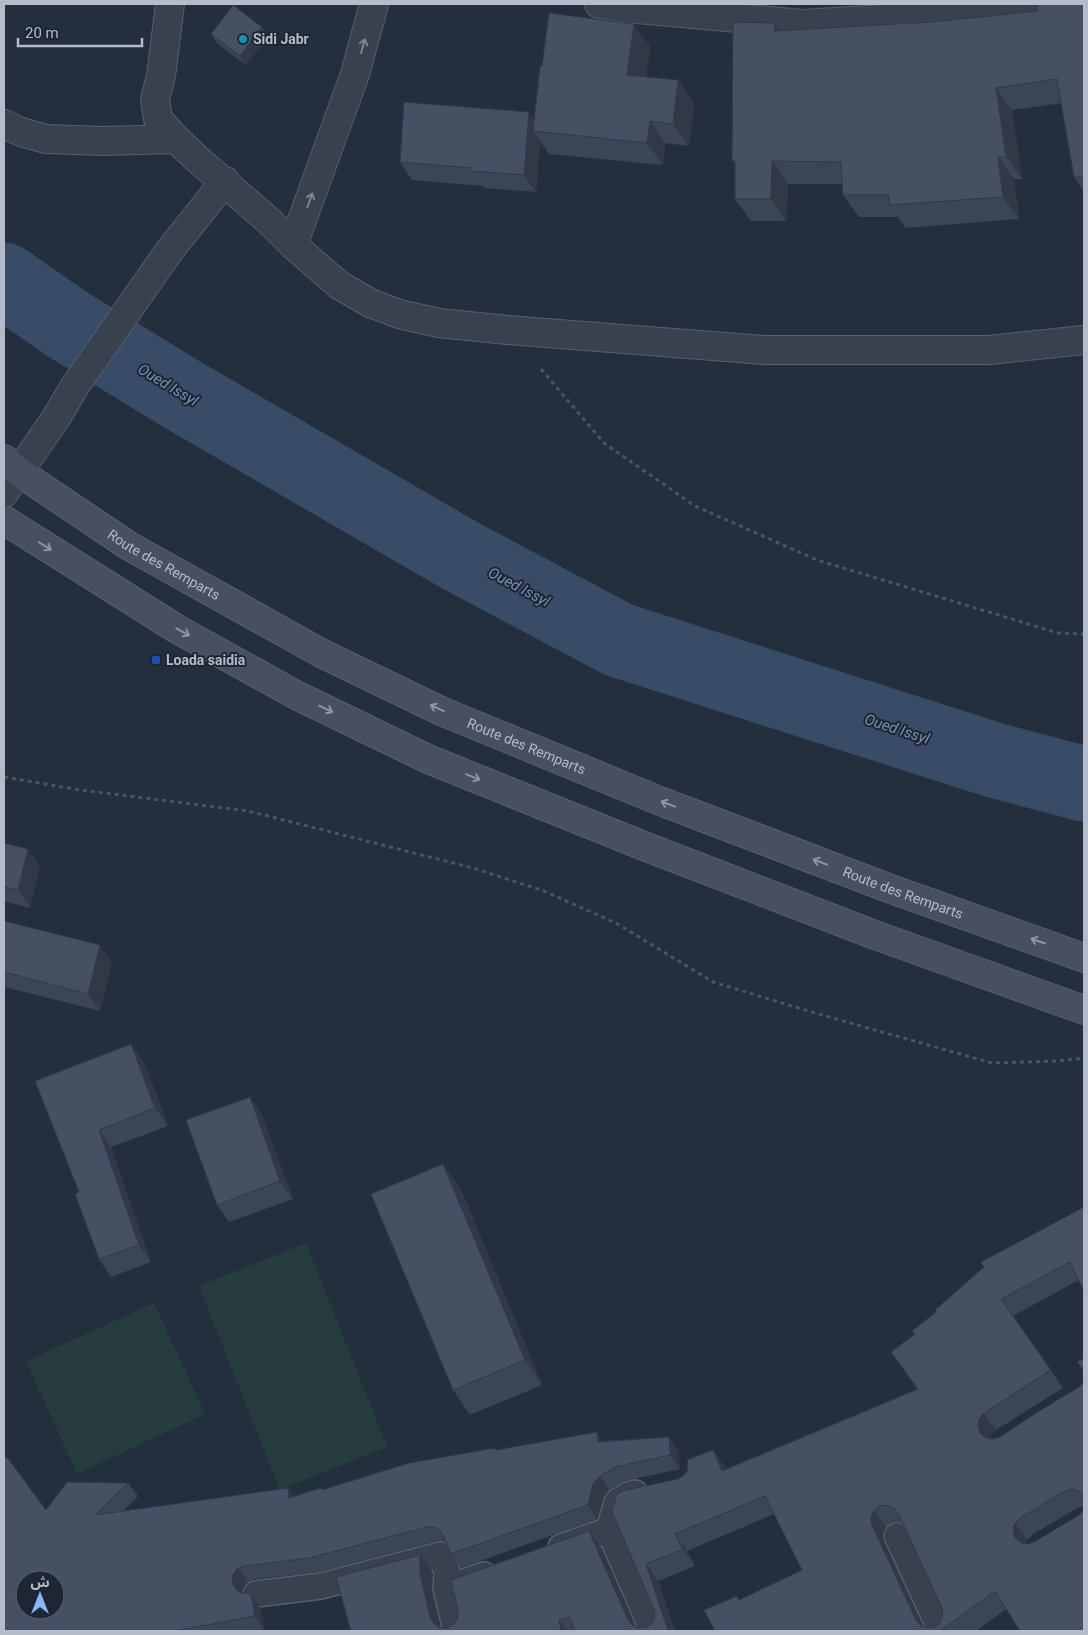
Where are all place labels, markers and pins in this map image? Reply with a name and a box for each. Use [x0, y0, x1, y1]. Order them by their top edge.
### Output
place label: Sidi Jabr [253, 31, 309, 47]
marker: Sidi Jabr [237, 33, 249, 45]
place label: Loada saidia [166, 652, 246, 668]
marker: Loada saidia [150, 654, 162, 666]

